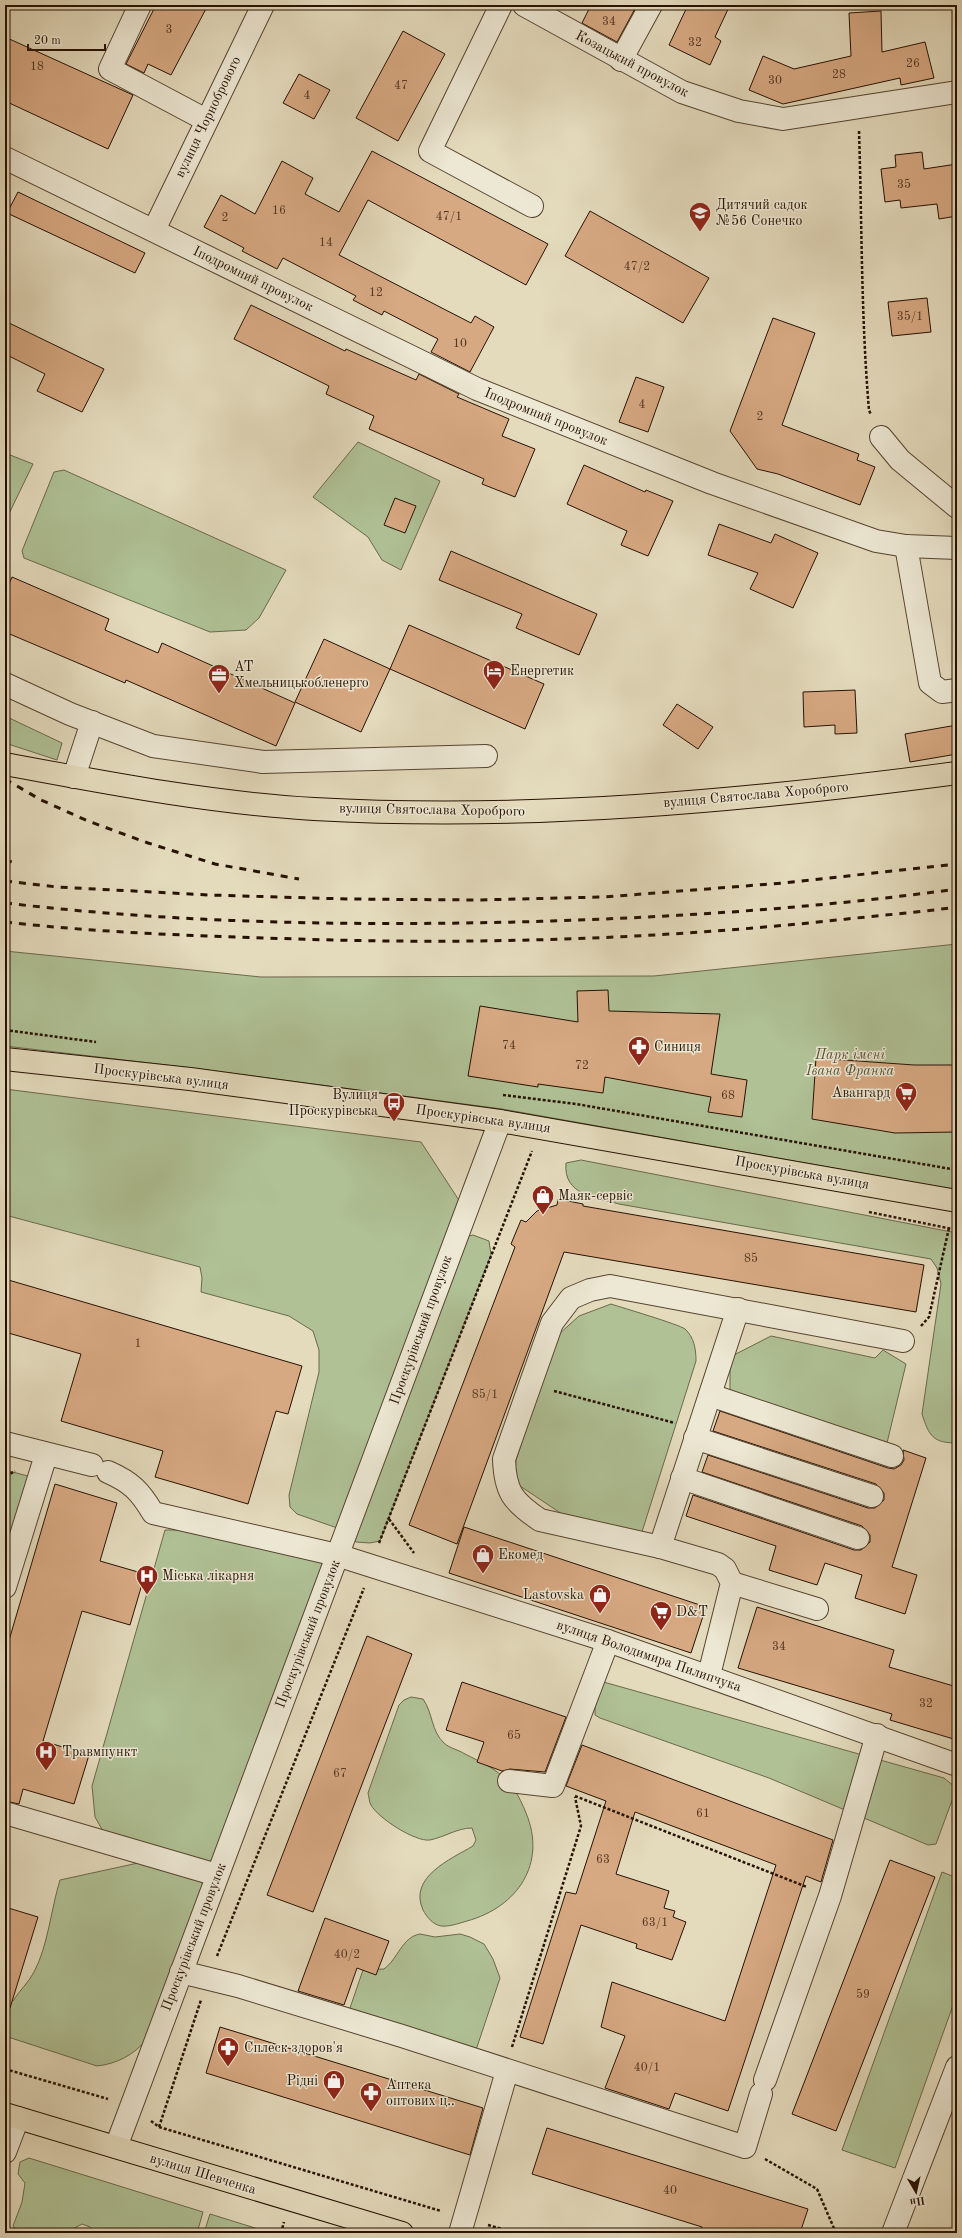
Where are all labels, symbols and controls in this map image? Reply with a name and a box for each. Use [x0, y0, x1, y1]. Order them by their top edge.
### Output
house number: 34 [602, 16, 616, 28]
house number: 3 [166, 24, 172, 36]
scale bar [28, 26, 105, 52]
street label: Козацький провулок [573, 28, 691, 100]
text: 20 m [34, 35, 61, 47]
house number: 32 [688, 37, 702, 49]
street label: вулиця Чорнобрового [173, 54, 243, 180]
house number: 26 [906, 58, 920, 70]
house number: 18 [30, 61, 44, 73]
house number: 28 [832, 69, 846, 81]
house number: 30 [768, 75, 782, 87]
house number: 47 [394, 80, 408, 92]
house number: 4 [304, 90, 311, 102]
house number: 35 [897, 178, 911, 191]
place label: Дитячий садок №56 Сонечко [716, 198, 808, 228]
school or university icon: Дитячий садок №56 Сонечко [687, 200, 713, 233]
house number: 16 [272, 205, 286, 217]
house number: 47/1 [436, 211, 462, 223]
house number: 2 [222, 212, 228, 224]
house number: 14 [319, 237, 333, 249]
street label: Іподромний провулок [191, 244, 315, 314]
house number: 47/2 [624, 261, 650, 273]
house number: 12 [369, 287, 383, 299]
house number: 35/1 [897, 310, 923, 323]
house number: 10 [453, 338, 467, 350]
street label: Іподромний провулок [482, 386, 610, 448]
house number: 4 [639, 399, 646, 411]
house number: 2 [757, 411, 763, 423]
hotel icon: Енергетик [481, 658, 507, 691]
place label: АТ Хмельницькобленерго [234, 660, 369, 690]
office icon: АТ Хмельницькобленерго [206, 662, 232, 695]
place label: Енергетик [510, 664, 574, 678]
street label: вулиця Святослава Хороброго [663, 780, 849, 810]
street label: вулиця Святослава Хороброго [339, 801, 525, 819]
pharmacy icon: Синиця [626, 1034, 652, 1067]
house number: 74 [502, 1040, 516, 1052]
place label: Синиця [654, 1040, 701, 1054]
park label: Парк імені Івана Франка [805, 1048, 894, 1079]
house number: 72 [575, 1060, 589, 1072]
street label: Проскурівська вулиця [93, 1062, 229, 1092]
supermarket icon: Авангард [893, 1080, 919, 1113]
place label: Авангард [832, 1086, 890, 1100]
place label: Вулиця Проскурівська [289, 1088, 378, 1118]
bus stop icon: Вулиця Проскурівська [381, 1090, 407, 1123]
house number: 68 [721, 1090, 735, 1102]
street label: Проскурівська вулиця [415, 1103, 551, 1135]
street label: Проскурівська вулиця [734, 1154, 870, 1192]
shop icon: Маяк-сервіс [530, 1183, 556, 1216]
place label: Маяк-сервіс [558, 1189, 633, 1203]
house number: 85 [744, 1252, 758, 1265]
street label: Проскурівський провулок [387, 1254, 455, 1406]
house number: 1 [135, 1338, 141, 1350]
house number: 85/1 [472, 1388, 498, 1401]
shop icon: Екомед [470, 1542, 496, 1575]
place label: Екомед [498, 1548, 543, 1562]
street label: Проскурівський провулок [273, 1558, 343, 1710]
hospital icon: Міська лікарня [134, 1563, 160, 1596]
place label: Міська лікарня [162, 1569, 254, 1583]
shop icon: Lastovska [587, 1582, 613, 1615]
place label: Lastovska [523, 1588, 584, 1602]
supermarket icon: D&T [648, 1599, 674, 1632]
place label: D&T [676, 1605, 708, 1619]
street label: вулиця Володимира Пилипчука [555, 1618, 743, 1694]
house number: 34 [772, 1641, 786, 1653]
house number: 32 [919, 1698, 933, 1710]
house number: 65 [507, 1729, 521, 1742]
hospital icon: Травмпункт [33, 1739, 59, 1772]
place label: Травмпункт [62, 1745, 138, 1759]
house number: 67 [333, 1768, 347, 1780]
house number: 61 [696, 1808, 710, 1820]
house number: 63 [596, 1854, 610, 1866]
street label: Проскурівський провулок [159, 1861, 229, 2013]
house number: 63/1 [642, 1917, 668, 1929]
house number: 40/2 [334, 1949, 360, 1961]
house number: 59 [856, 1988, 870, 2001]
pharmacy icon: Сплеск здоров'я [215, 2035, 241, 2068]
place label: Сплеск здоров'я [244, 2041, 343, 2055]
house number: 40/1 [634, 2062, 660, 2074]
shop icon: Рідні [321, 2068, 347, 2101]
place label: Рідні [286, 2074, 318, 2088]
place label: Аптека оптових ц‥ [386, 2078, 455, 2108]
pharmacy icon: Аптека оптових ц‥ [358, 2080, 384, 2113]
street label: вулиця Шевченка [148, 2151, 258, 2197]
north arrow [896, 2172, 936, 2212]
house number: 40 [663, 2185, 677, 2197]
text: Пн [909, 2194, 926, 2207]

